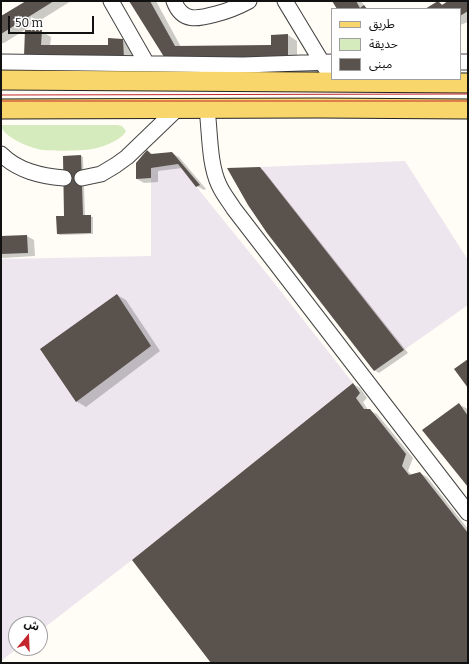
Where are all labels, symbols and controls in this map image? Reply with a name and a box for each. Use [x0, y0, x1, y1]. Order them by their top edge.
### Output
scale bar [10, 8, 96, 34]
legend [331, 8, 461, 80]
text: 50 m [15, 16, 43, 30]
text: طريق [369, 17, 395, 31]
text: حديقة [369, 37, 398, 51]
text: مبنى [369, 57, 392, 71]
north arrow [8, 616, 48, 656]
text: ش [22, 617, 41, 634]

